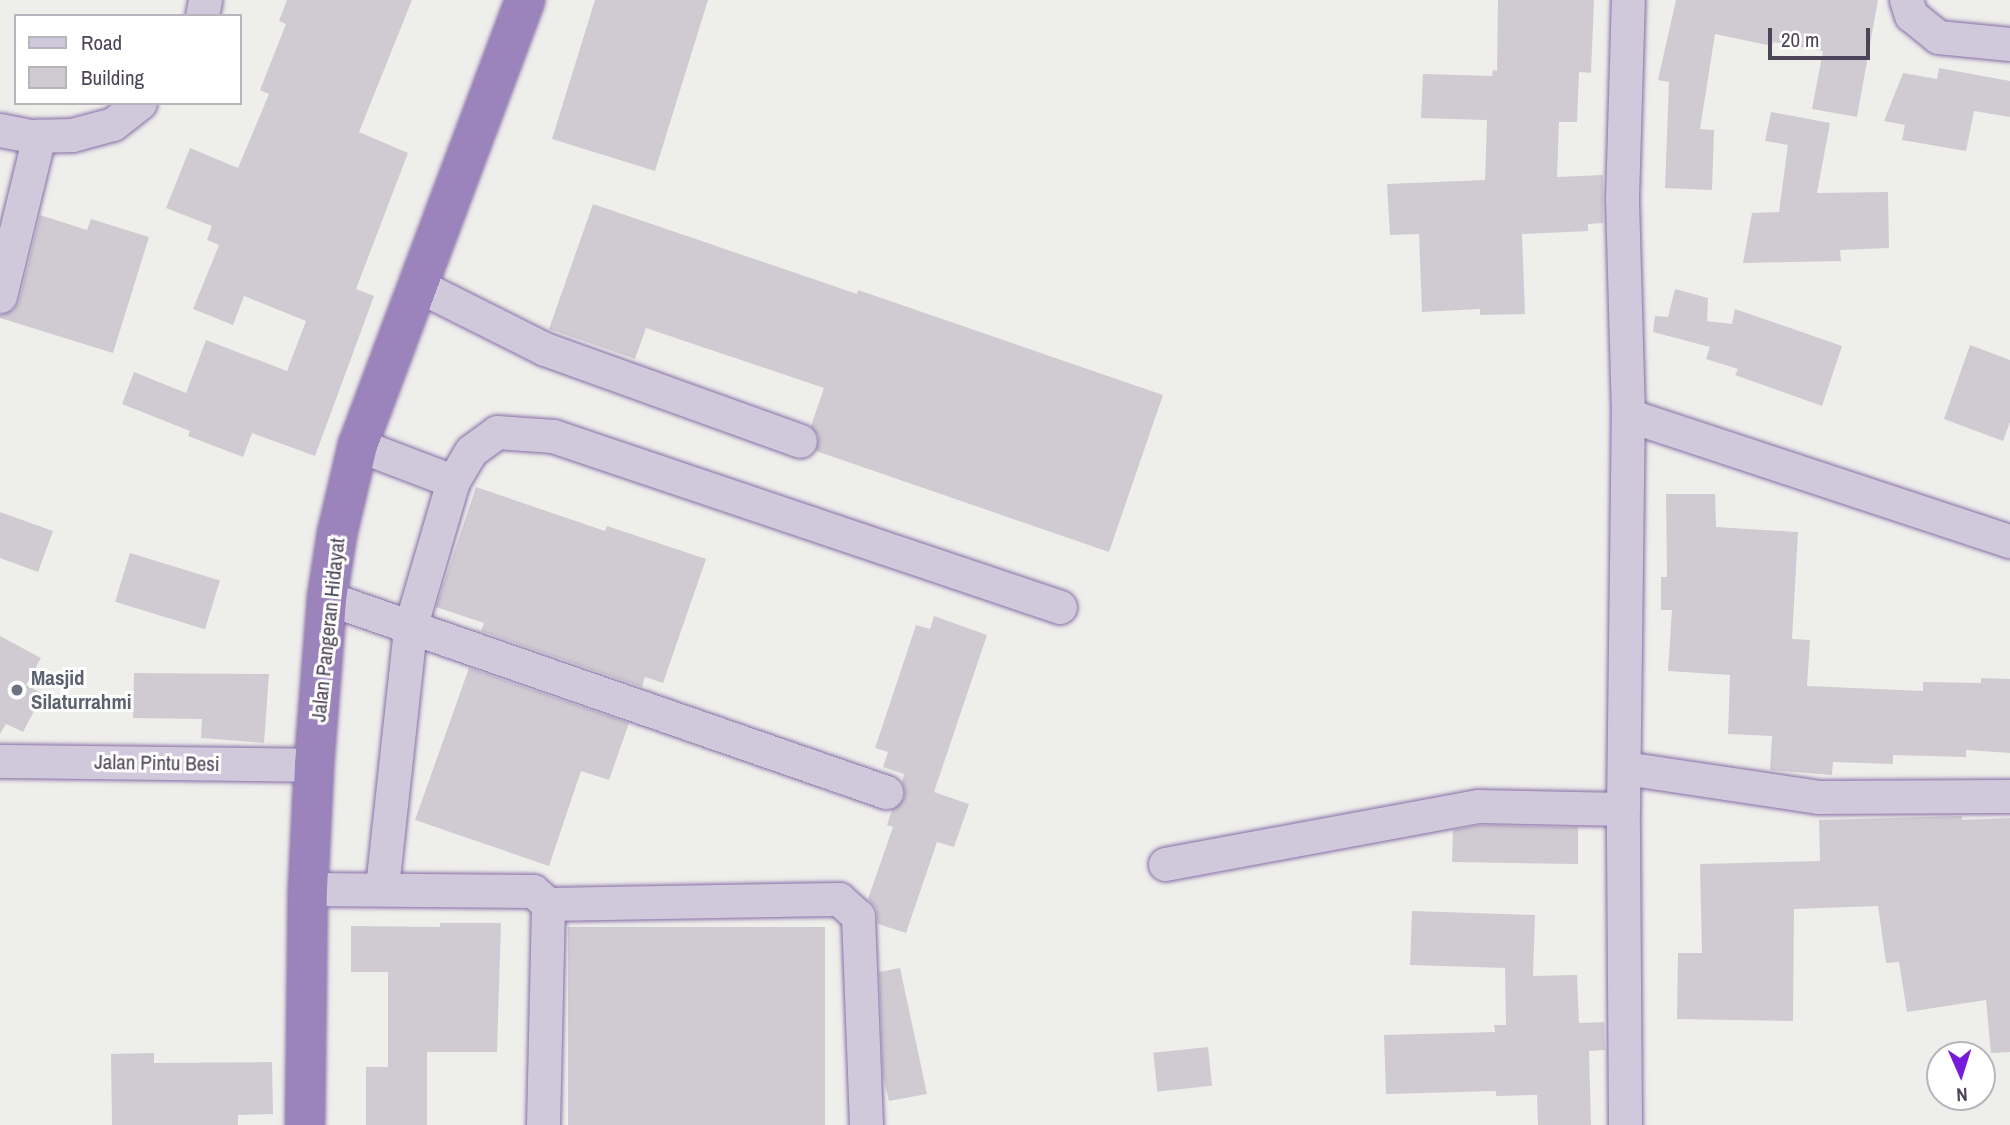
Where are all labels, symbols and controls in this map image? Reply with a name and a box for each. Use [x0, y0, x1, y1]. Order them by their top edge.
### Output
legend [14, 14, 242, 105]
scale bar [1772, 14, 1874, 58]
text: 20 m [1781, 25, 1819, 54]
text: Road [81, 28, 122, 57]
text: Building [81, 63, 144, 92]
street label: Jalan Pangeran Hidayat [306, 537, 350, 723]
place label: Masjid Silaturrahmi [31, 665, 131, 715]
marker: Masjid Silaturrahmi [9, 682, 25, 698]
street label: Jalan Pintu Besi [94, 749, 220, 777]
north arrow [1926, 1041, 1996, 1111]
text: N [1956, 1082, 1968, 1108]

